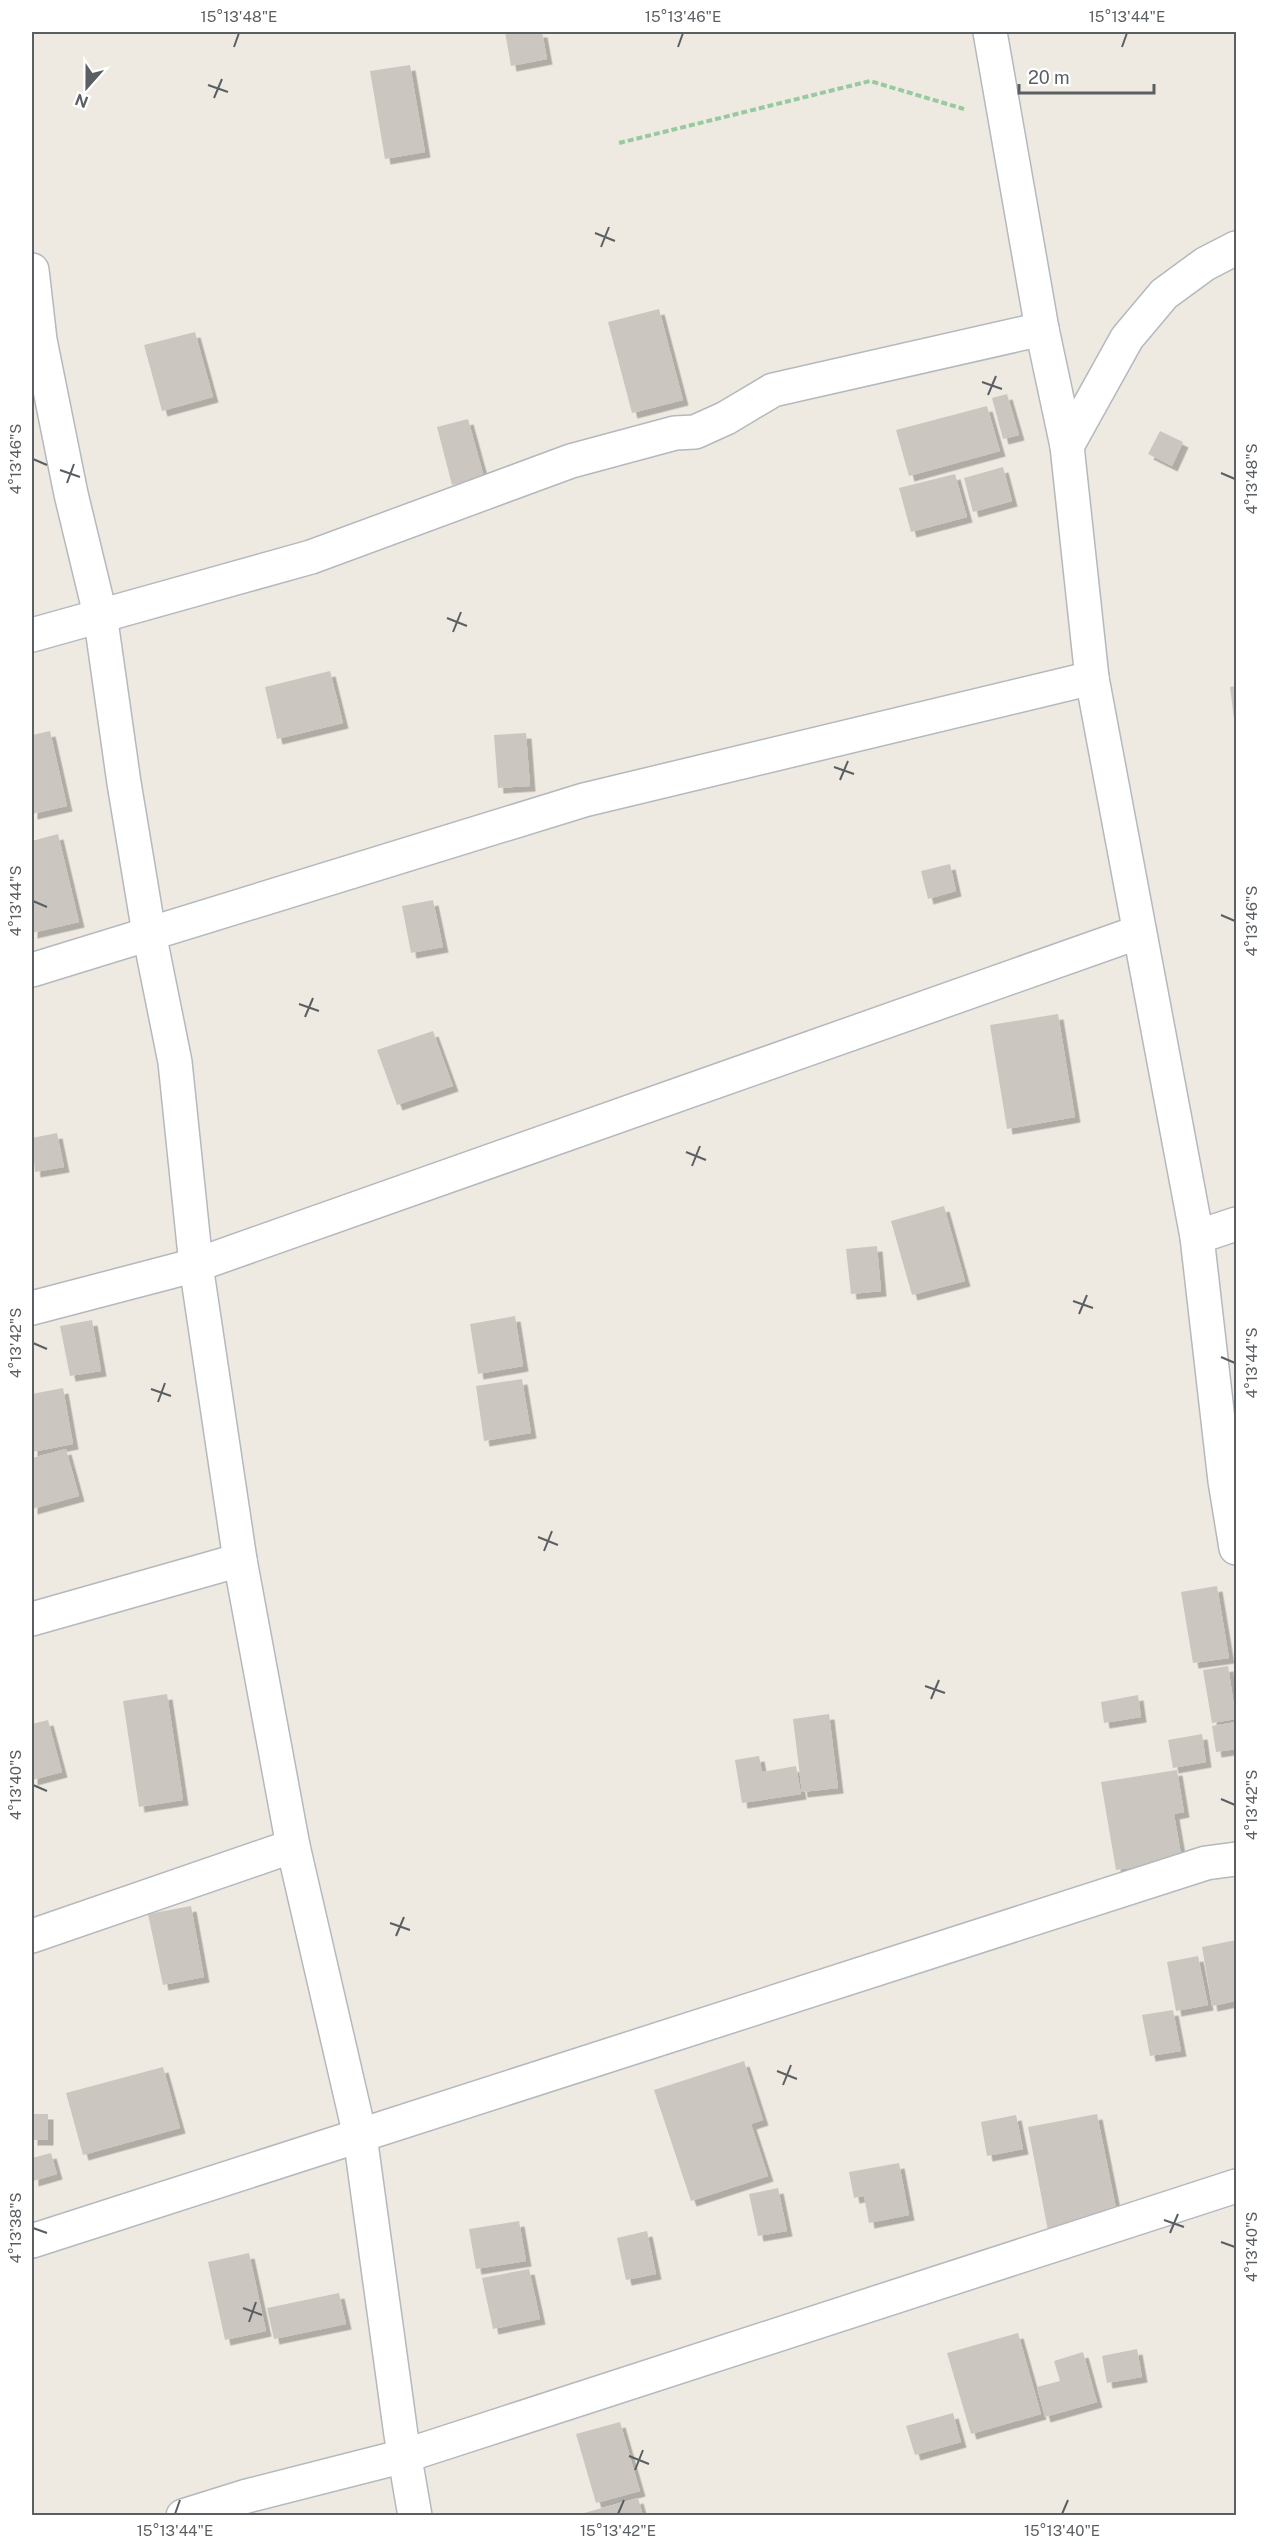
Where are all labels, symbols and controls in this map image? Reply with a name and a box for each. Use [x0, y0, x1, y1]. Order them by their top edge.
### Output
text: 15°13'48"E [201, 8, 277, 25]
text: 15°13'46"E [645, 8, 721, 25]
text: 15°13'44"E [1089, 8, 1165, 25]
north arrow [57, 57, 117, 117]
scale bar [1019, 57, 1154, 95]
text: 20 m [1028, 67, 1070, 88]
text: N [73, 89, 91, 112]
text: 4°13'46"S [7, 424, 24, 494]
text: 4°13'48"S [1243, 443, 1260, 515]
text: 4°13'44"S [7, 866, 24, 936]
text: 4°13'46"S [1243, 886, 1260, 956]
text: 4°13'42"S [7, 1308, 24, 1378]
text: 4°13'44"S [1243, 1328, 1260, 1398]
text: 4°13'40"S [7, 1750, 24, 1820]
text: 4°13'42"S [1243, 1770, 1260, 1840]
text: 4°13'38"S [7, 2192, 24, 2264]
text: 4°13'40"S [1243, 2212, 1260, 2282]
text: 15°13'44"E [137, 2522, 213, 2539]
text: 15°13'42"E [580, 2522, 656, 2539]
text: 15°13'40"E [1024, 2522, 1100, 2539]

